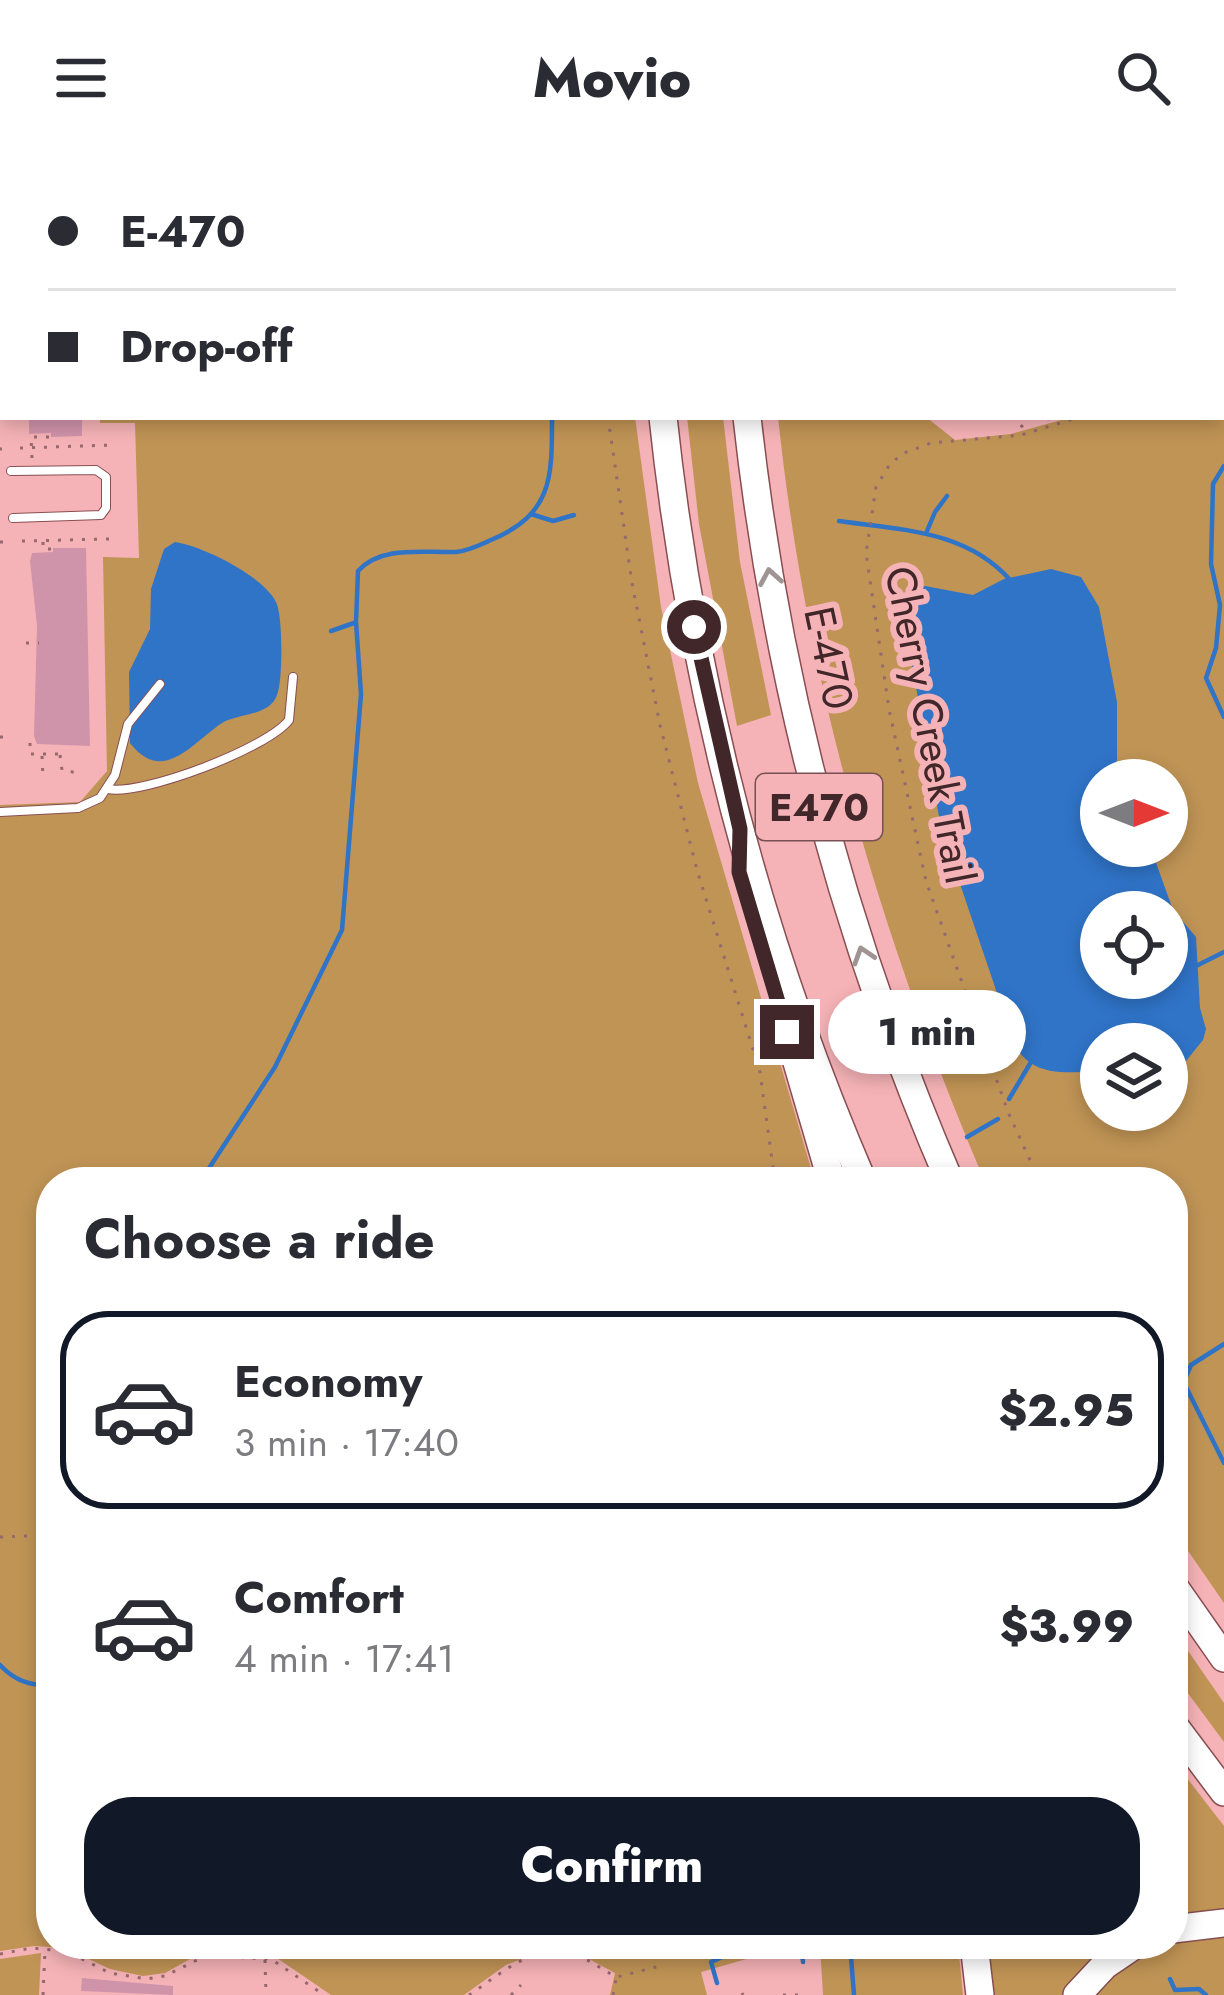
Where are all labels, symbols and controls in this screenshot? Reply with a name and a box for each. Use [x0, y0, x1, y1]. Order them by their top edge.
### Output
text: Movio [533, 39, 691, 117]
icon: menu [48, 45, 114, 111]
icon: search [1110, 45, 1176, 111]
text: E-470 [120, 199, 245, 264]
text: Drop-off [120, 314, 293, 379]
street label: Cherry Creek Trail [869, 561, 991, 889]
one-way arrow [759, 567, 784, 587]
route start [667, 600, 721, 654]
street label: E-470 [788, 601, 870, 715]
north arrow [1080, 759, 1188, 867]
map controls [1080, 759, 1188, 1131]
road number: E470 [756, 774, 882, 840]
button: locate [1080, 891, 1188, 999]
one-way arrow [853, 945, 878, 966]
callout: 1 min [829, 990, 1027, 1074]
text: 1 min [878, 1003, 976, 1060]
route end [760, 1005, 814, 1059]
button: layers [1080, 1023, 1188, 1131]
text: Choose a ride [84, 1200, 435, 1278]
text: Economy [234, 1349, 422, 1414]
icon: car [90, 1356, 198, 1464]
text: $2.95 [999, 1378, 1134, 1443]
text: 3 min · 17:40 [234, 1414, 459, 1471]
text: Comfort [234, 1565, 404, 1630]
icon: car [90, 1572, 198, 1680]
text: $3.99 [1000, 1594, 1134, 1659]
text: 4 min · 17:41 [234, 1630, 455, 1687]
button: Confirm [84, 1797, 1140, 1935]

